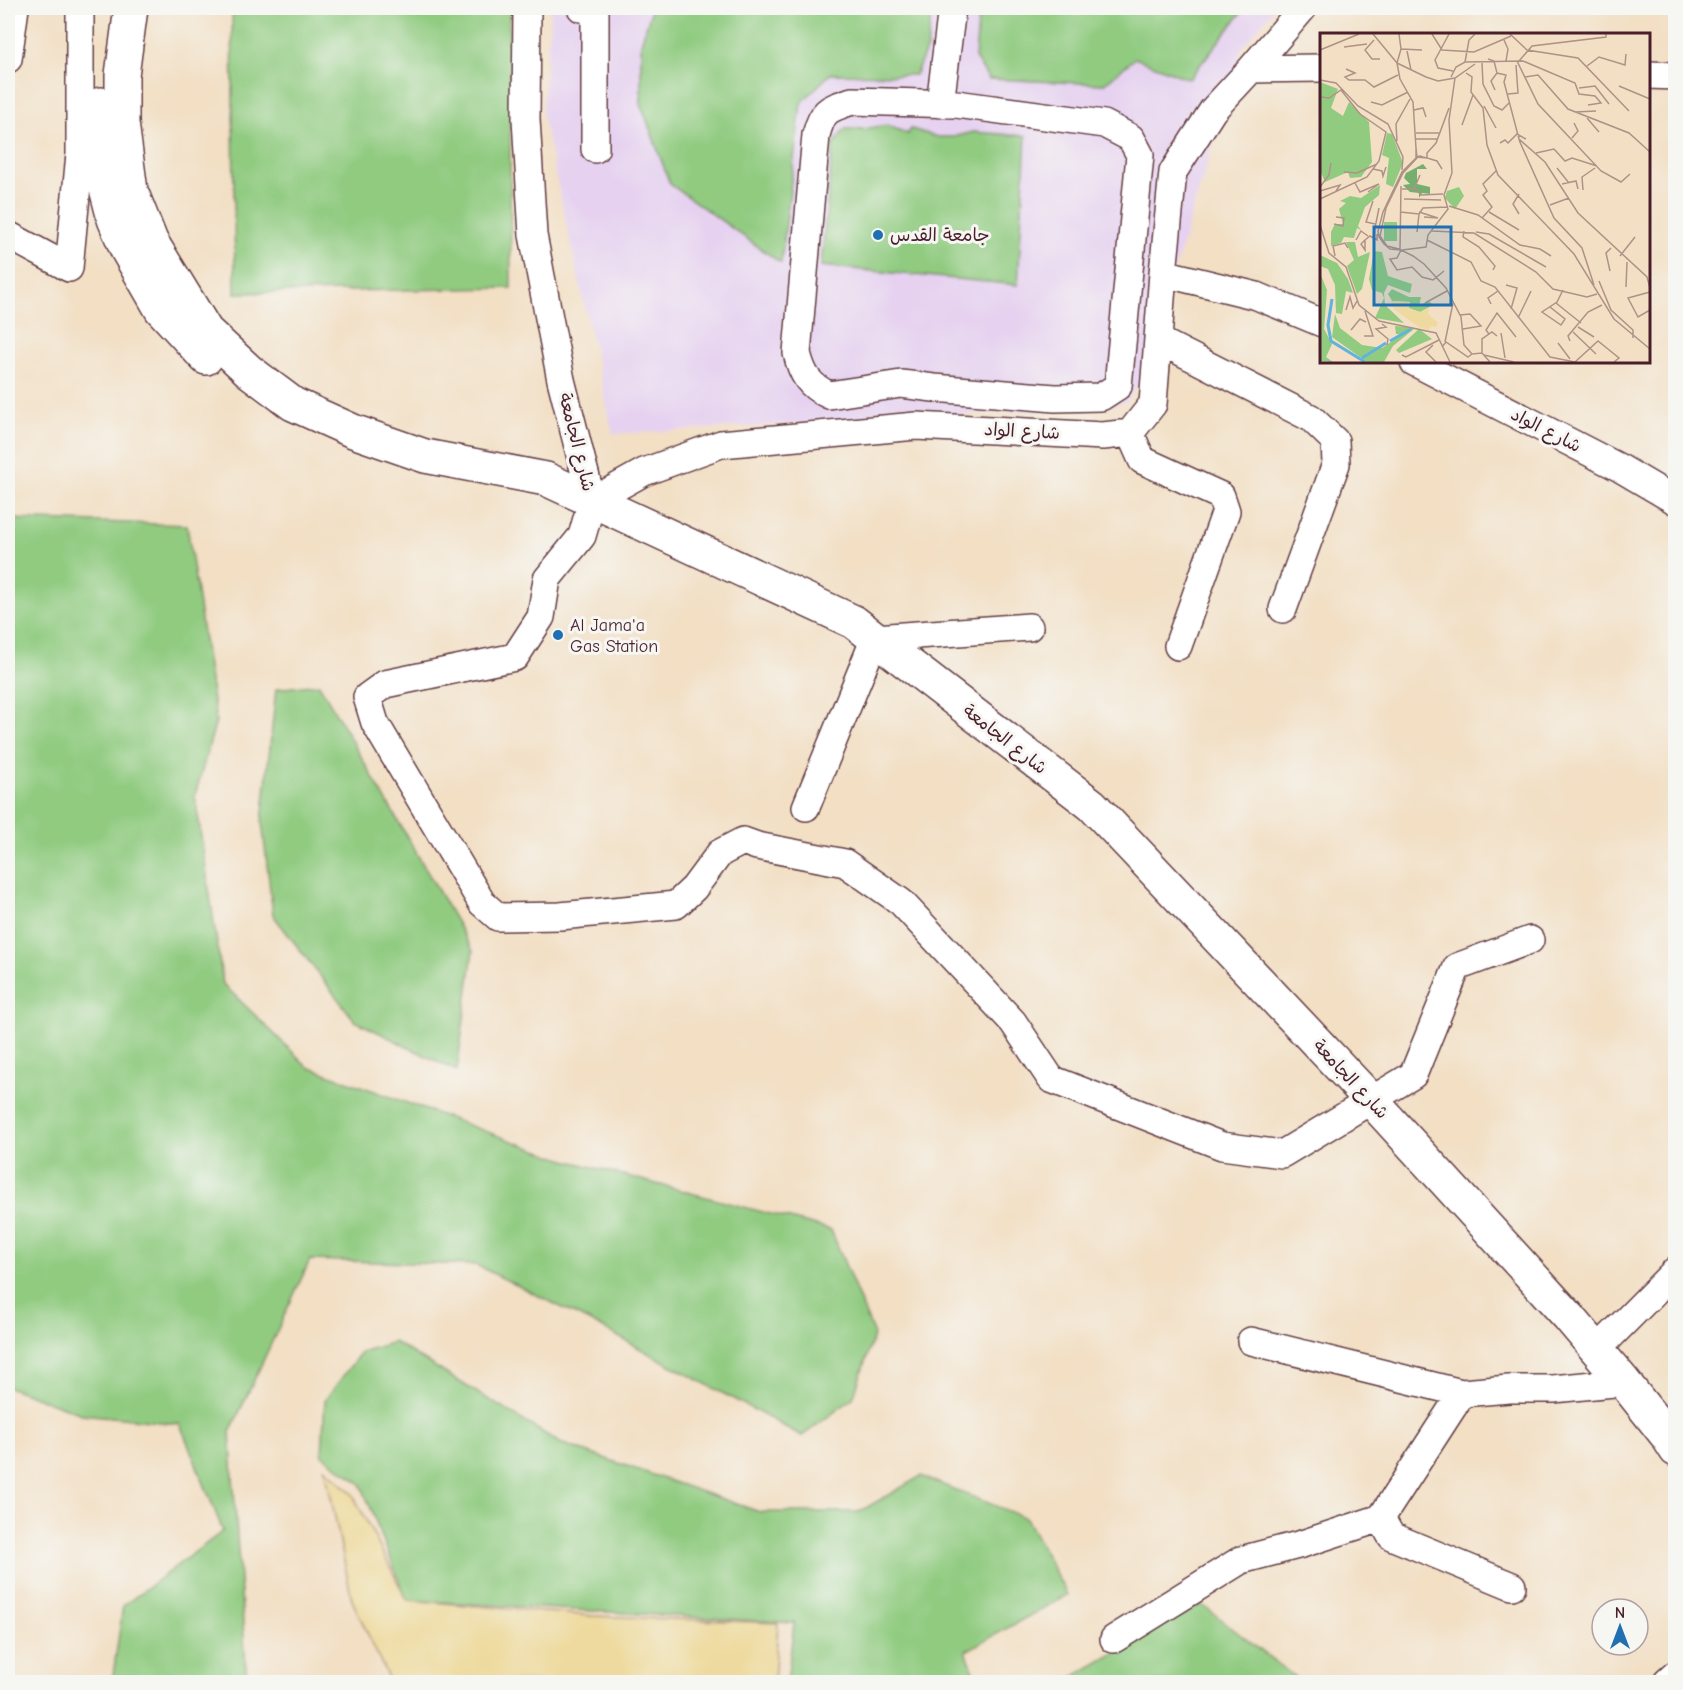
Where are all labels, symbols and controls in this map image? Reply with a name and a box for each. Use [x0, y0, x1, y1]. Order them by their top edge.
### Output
inset map [1320, 33, 1650, 363]
place label: جامعة القدس [890, 225, 990, 246]
marker: جامعة القدس [871, 228, 885, 242]
street label: شارع الجامعة [553, 391, 599, 494]
street label: شارع الواد [1507, 404, 1584, 458]
street label: شارع الواد [983, 419, 1060, 445]
place label: Al Jama'a Gas Station [570, 615, 658, 657]
marker: Al Jama'a Gas Station [551, 628, 565, 642]
street label: شارع الجامعة [958, 700, 1051, 779]
street label: شارع الجامعة [1308, 1035, 1393, 1124]
north arrow [1590, 1597, 1650, 1657]
text: N [1615, 1604, 1625, 1622]

